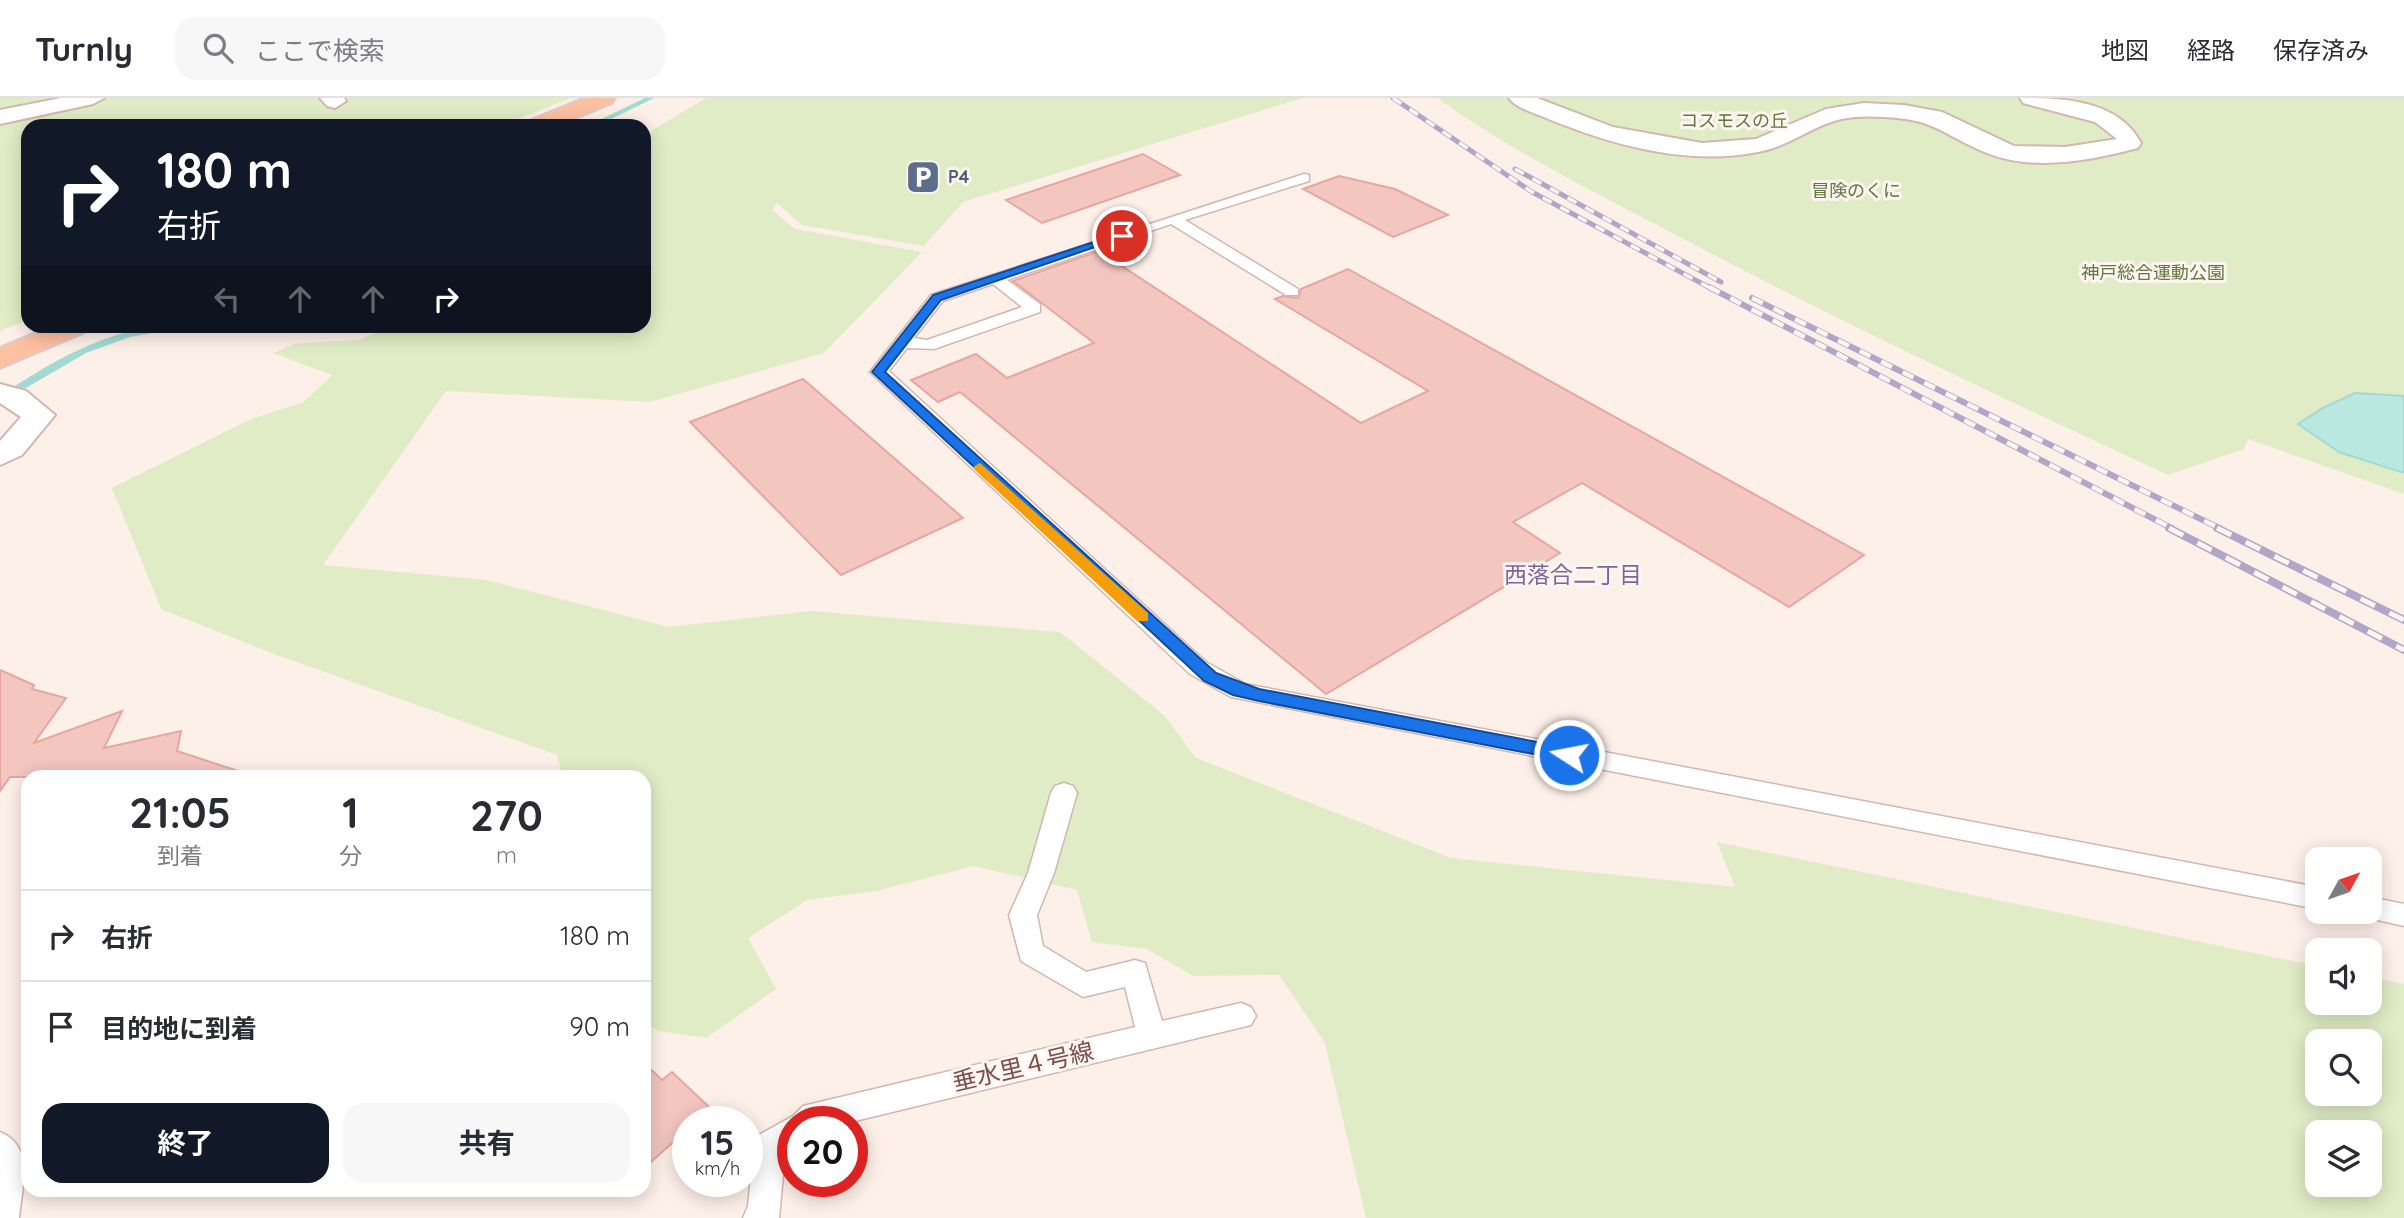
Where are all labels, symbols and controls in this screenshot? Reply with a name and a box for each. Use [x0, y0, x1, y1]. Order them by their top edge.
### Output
search box [175, 17, 665, 80]
text: Turnly [35, 28, 133, 69]
icon: search [199, 29, 237, 67]
text: ここで検索 [255, 34, 385, 67]
text: 地図 [2101, 35, 2149, 65]
text: 経路 [2187, 35, 2235, 65]
text: 保存済み [2273, 35, 2369, 65]
park label: コスモスの丘 [1680, 109, 1788, 132]
text: 180 m [157, 139, 292, 200]
icon: right [42, 147, 133, 238]
parking icon: P4 [904, 158, 942, 196]
place label: P4 [948, 165, 970, 188]
park label: 冒険のくに [1811, 179, 1901, 202]
text: 右折 [157, 205, 221, 245]
pin [1092, 206, 1152, 266]
icon: arrive [1103, 217, 1141, 255]
park label: 神戸総合運動公園 [2081, 261, 2225, 284]
icon: left [208, 280, 246, 318]
icon: ahead [281, 280, 319, 318]
icon: ahead [354, 280, 392, 318]
icon: right [427, 280, 465, 318]
district label: 西落合二丁目 [1504, 560, 1642, 589]
position arrow [1532, 718, 1606, 792]
text: 21:05 [129, 786, 231, 839]
text: 1 [342, 786, 359, 839]
text: 270 [470, 789, 543, 842]
text: m [496, 840, 517, 869]
text: 到着 [157, 841, 203, 870]
text: 分 [339, 841, 362, 870]
north arrow [2305, 847, 2382, 924]
map controls [2305, 847, 2382, 1197]
icon: right [42, 917, 80, 955]
text: 180 m [560, 919, 630, 952]
text: 右折 [101, 921, 153, 954]
button: sound [2305, 938, 2382, 1015]
icon: arrive [42, 1008, 80, 1046]
text: 90 m [569, 1010, 630, 1043]
text: 目的地に到着 [101, 1012, 257, 1045]
button: search [2305, 1029, 2382, 1106]
street label: 垂水里４号線 [949, 1035, 1096, 1097]
button: 終了 [42, 1103, 329, 1183]
button: 共有 [343, 1103, 630, 1183]
speed limit sign: 20 [777, 1106, 868, 1197]
text: 15 [701, 1120, 734, 1164]
button: layers [2305, 1120, 2382, 1197]
text: km/h [695, 1157, 740, 1180]

